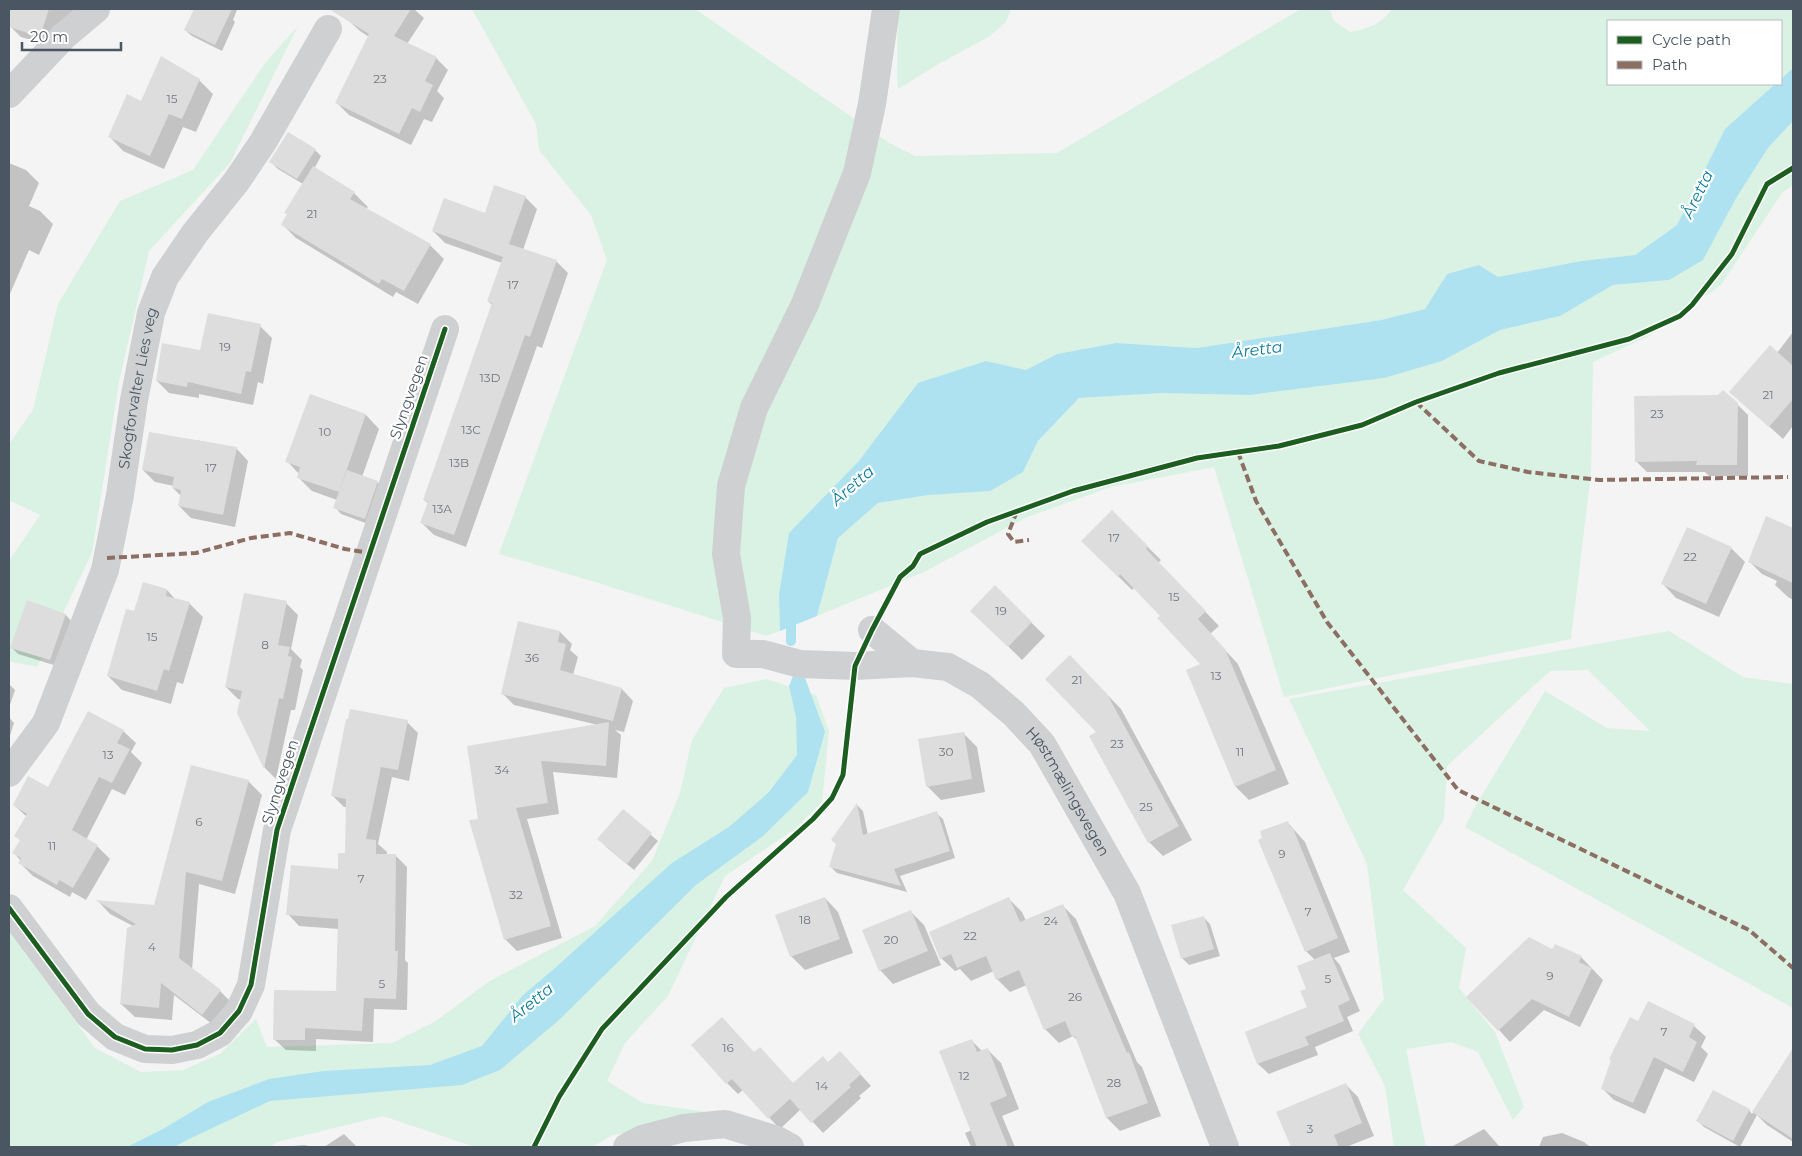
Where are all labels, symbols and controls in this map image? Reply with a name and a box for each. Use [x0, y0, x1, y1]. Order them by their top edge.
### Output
scale bar [22, 20, 121, 52]
legend [1607, 20, 1782, 85]
text: 20 m [30, 27, 68, 46]
text: Cycle path [1652, 30, 1731, 49]
text: Path [1652, 55, 1688, 74]
house number: 23 [373, 71, 387, 86]
house number: 15 [166, 91, 178, 106]
water label: Åretta [1676, 167, 1717, 222]
house number: 21 [306, 206, 318, 221]
house number: 17 [507, 277, 519, 292]
street label: Skogforvalter Lies veg [114, 304, 161, 470]
water label: Åretta [1230, 336, 1284, 362]
house number: 19 [219, 339, 231, 354]
street label: Slyngvegen [385, 352, 432, 442]
house number: 13D [479, 370, 501, 385]
house number: 21 [1762, 387, 1774, 402]
house number: 23 [1650, 406, 1664, 421]
house number: 13C [461, 422, 481, 437]
house number: 10 [319, 424, 331, 439]
house number: 13B [449, 455, 469, 470]
house number: 17 [205, 460, 217, 475]
water label: Åretta [826, 461, 878, 510]
house number: 13A [432, 501, 452, 516]
house number: 17 [1108, 530, 1120, 545]
house number: 22 [1683, 549, 1697, 564]
house number: 15 [1168, 589, 1180, 604]
house number: 19 [995, 603, 1007, 618]
house number: 15 [146, 629, 158, 644]
house number: 8 [261, 637, 269, 652]
house number: 36 [525, 650, 539, 665]
house number: 13 [1210, 668, 1222, 683]
house number: 21 [1071, 672, 1083, 687]
street label: Høstmælingsvegen [1022, 723, 1114, 860]
house number: 23 [1110, 736, 1124, 751]
street label: Slyngvegen [257, 737, 302, 827]
house number: 30 [939, 744, 953, 759]
house number: 11 [1236, 744, 1244, 759]
house number: 13 [102, 747, 114, 762]
house number: 34 [495, 762, 509, 777]
house number: 25 [1139, 799, 1153, 814]
house number: 6 [195, 814, 203, 829]
house number: 11 [48, 838, 56, 853]
house number: 9 [1278, 846, 1286, 861]
house number: 7 [357, 871, 365, 886]
house number: 32 [509, 887, 523, 902]
house number: 7 [1304, 904, 1312, 919]
house number: 18 [799, 912, 811, 927]
house number: 24 [1044, 913, 1058, 928]
house number: 22 [963, 928, 977, 943]
house number: 20 [884, 932, 898, 947]
house number: 4 [148, 939, 156, 954]
house number: 9 [1546, 968, 1554, 983]
house number: 5 [1325, 971, 1332, 986]
house number: 5 [379, 976, 386, 991]
water label: Åretta [504, 978, 557, 1026]
house number: 26 [1068, 989, 1082, 1004]
house number: 7 [1660, 1024, 1668, 1039]
house number: 16 [722, 1040, 734, 1055]
house number: 12 [958, 1068, 970, 1083]
house number: 28 [1107, 1075, 1122, 1090]
house number: 14 [816, 1078, 828, 1093]
house number: 3 [1307, 1121, 1314, 1136]

